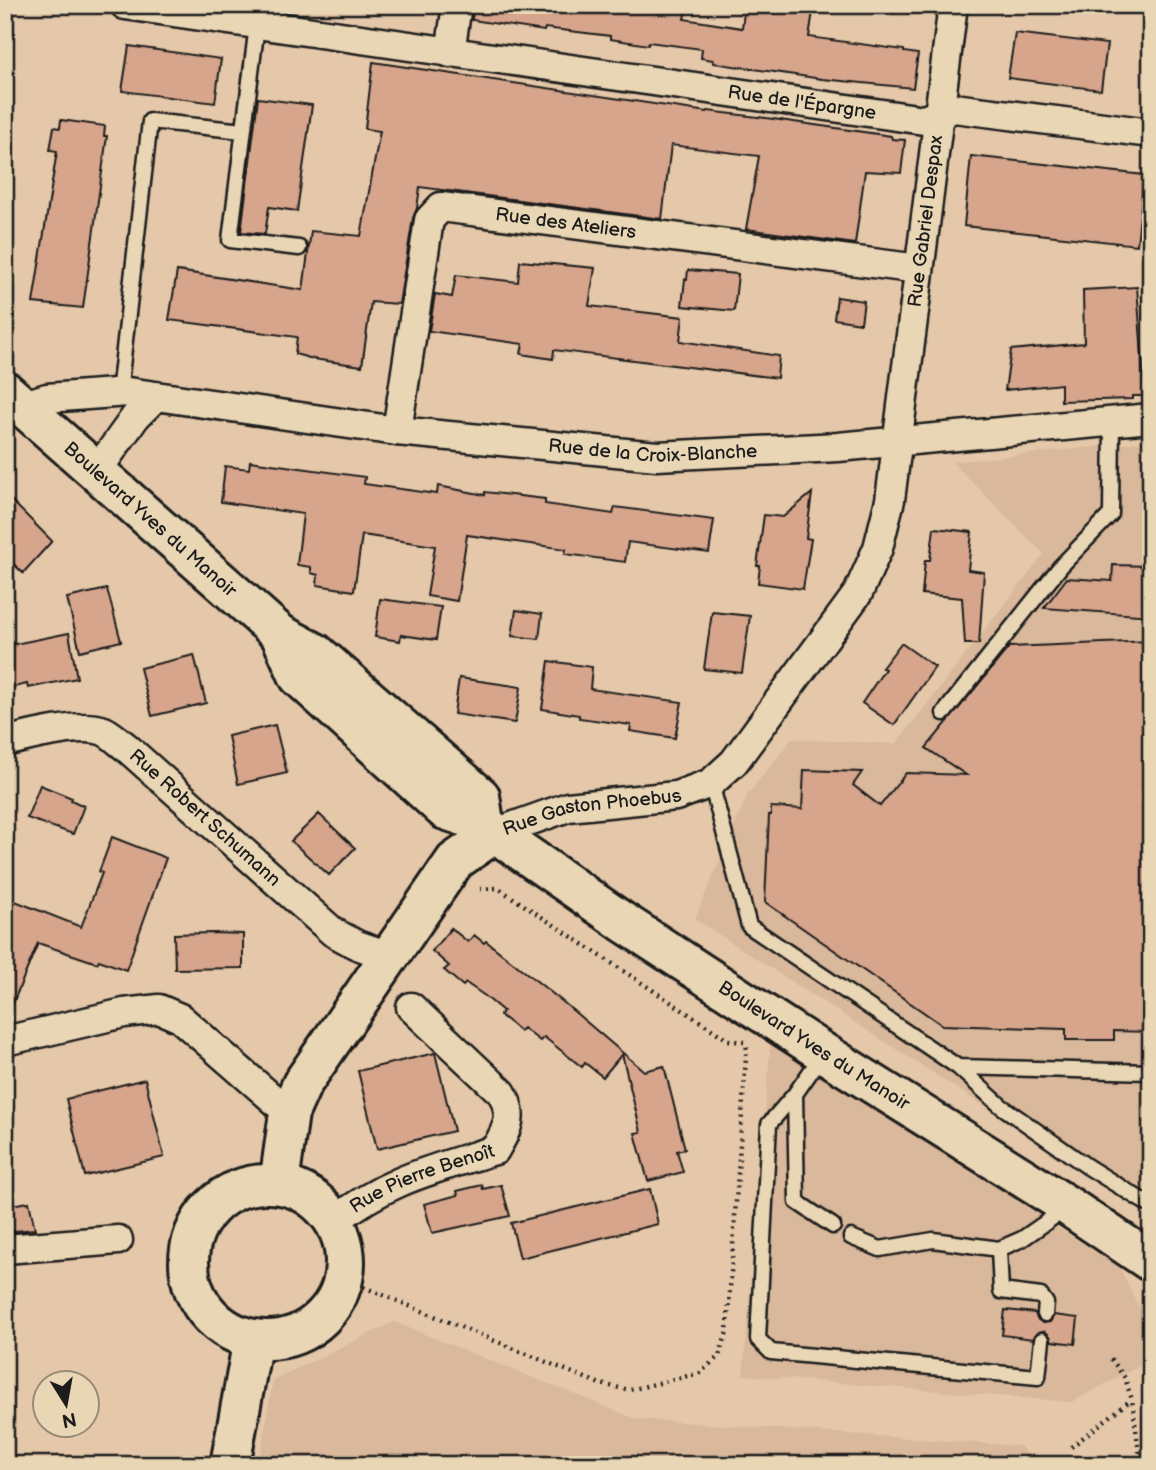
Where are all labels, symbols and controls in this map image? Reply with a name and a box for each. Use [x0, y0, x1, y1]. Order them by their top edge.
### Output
street label: Rue de l'Épargne [726, 80, 878, 124]
street label: Rue Gabriel Despax [903, 134, 948, 308]
street label: Rue des Ateliers [494, 203, 638, 244]
street label: Rue de la Croix-Blanche [547, 434, 758, 468]
street label: Boulevard Yves du Manoir [59, 437, 242, 603]
street label: Rue Robert Schumann [125, 744, 285, 891]
street label: Rue Gaston Phoebus [500, 784, 685, 841]
street label: Boulevard Yves du Manoir [714, 976, 915, 1116]
street label: Rue Pierre Benoît [346, 1139, 497, 1218]
north arrow [32, 1368, 102, 1438]
text: N [60, 1407, 78, 1432]

